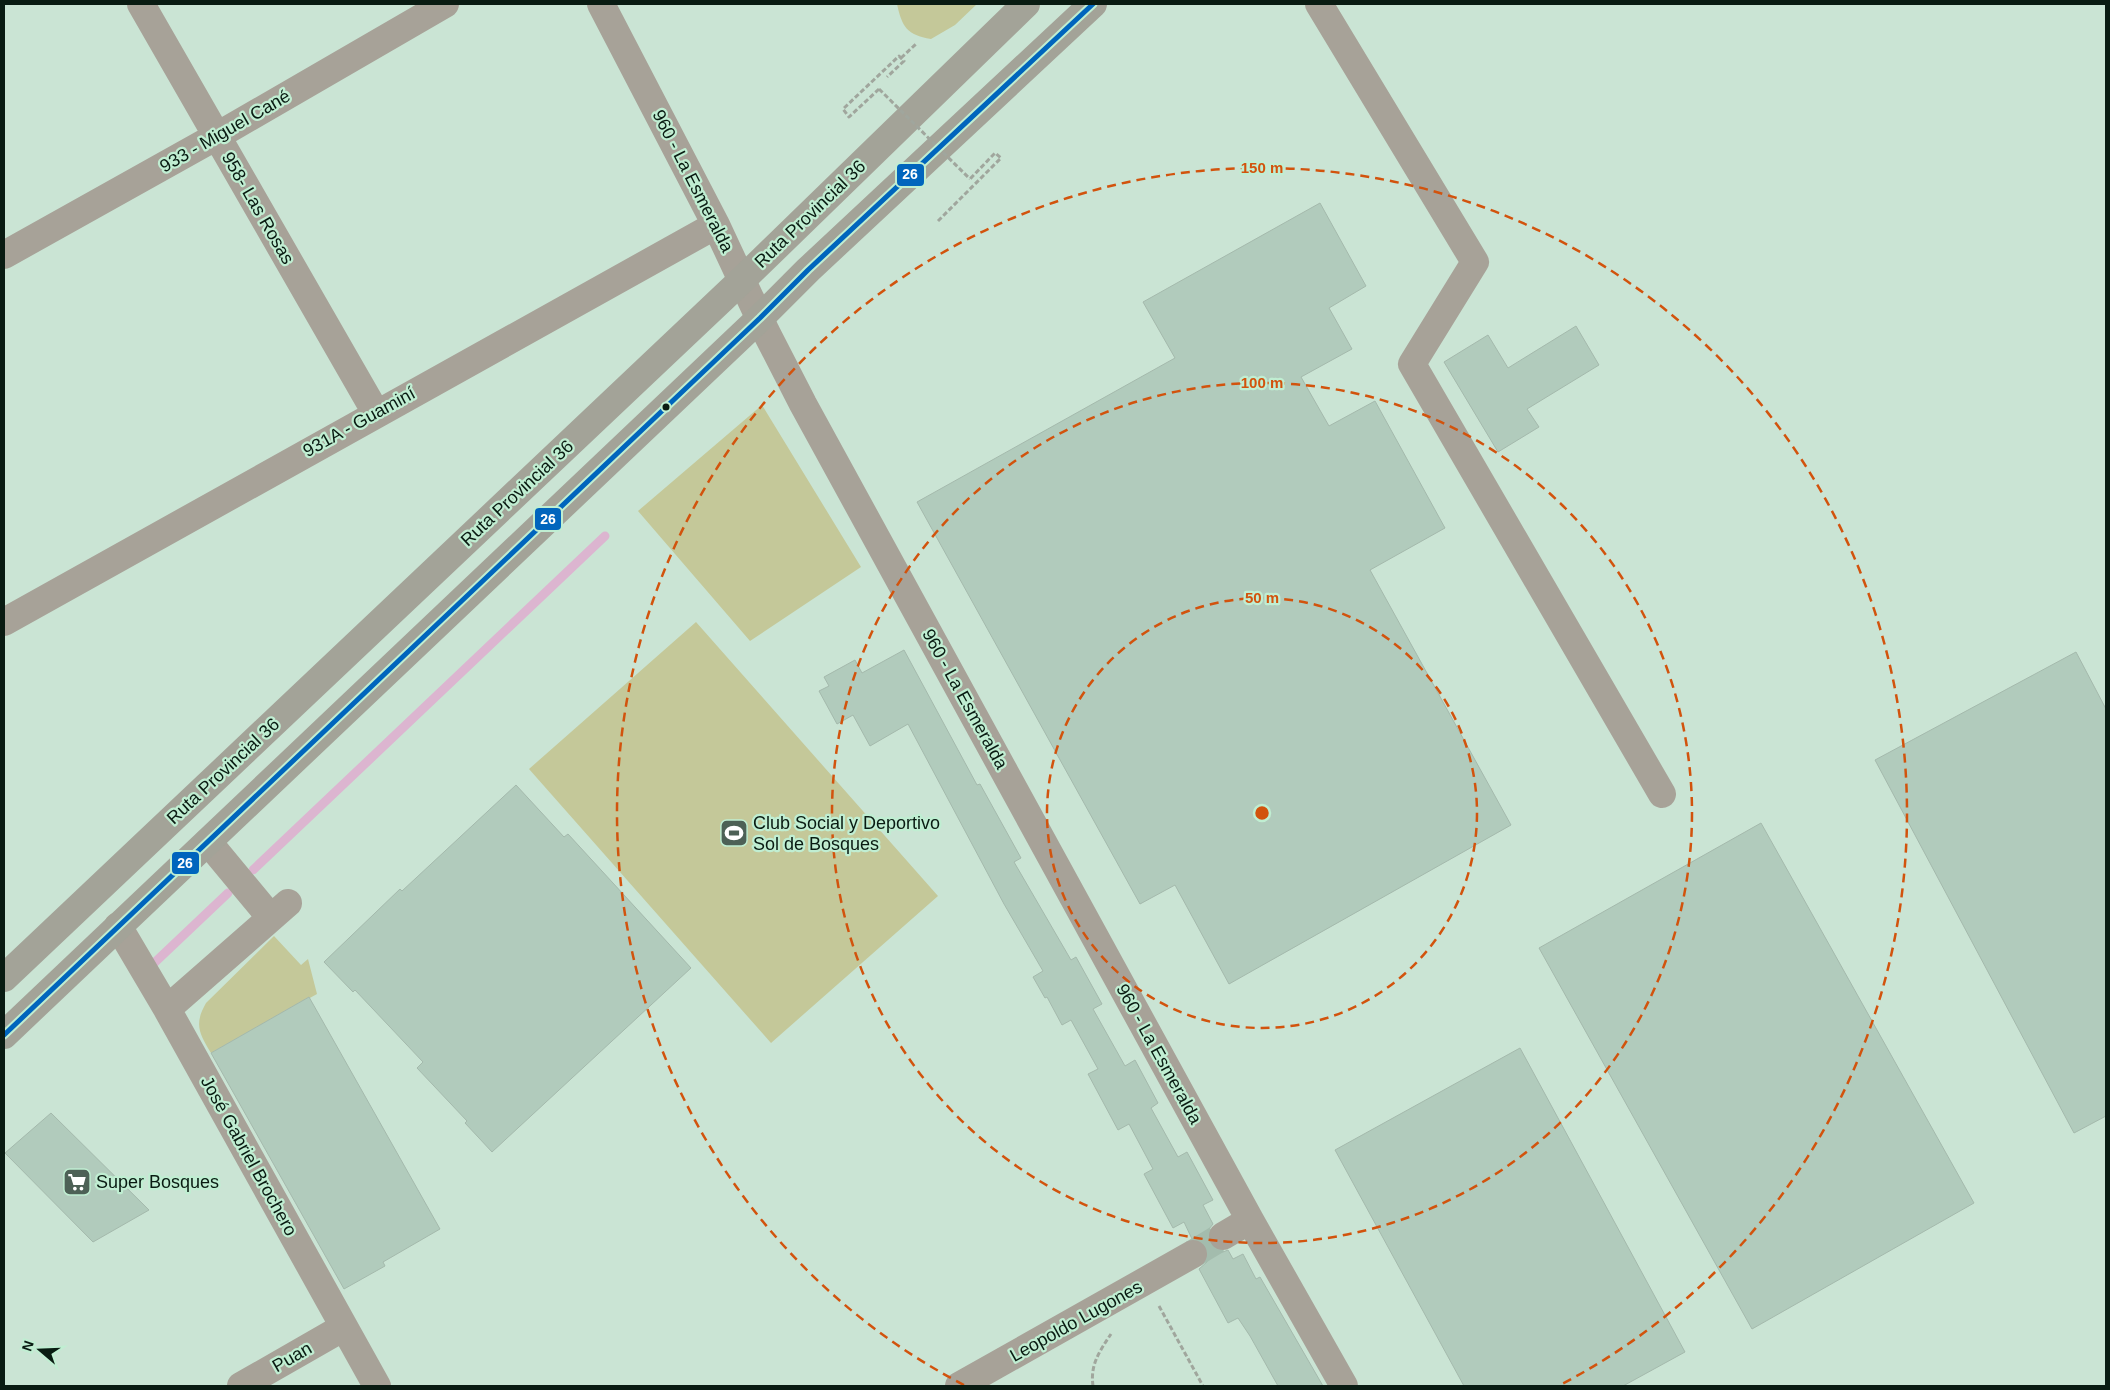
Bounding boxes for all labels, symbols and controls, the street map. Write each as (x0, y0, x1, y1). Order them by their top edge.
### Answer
street label: 933 - Miguel Cané (156, 86, 294, 176)
street label: 960 - La Esmeralda (648, 106, 738, 256)
street label: 958- Las Rosas (218, 148, 298, 268)
street label: Ruta Provincial 36 (751, 156, 869, 272)
text: 150 m (1241, 159, 1283, 176)
line badge: 26 (896, 163, 925, 187)
text: 26 (902, 166, 918, 182)
text: 100 m (1241, 374, 1283, 391)
street label: 931A - Guaminí (299, 383, 419, 461)
unlabelled marker (661, 402, 671, 412)
street label: Ruta Provincial 36 (457, 436, 577, 550)
line badge: 26 (534, 507, 562, 531)
text: 26 (540, 511, 556, 527)
text: 50 m (1245, 589, 1279, 606)
street label: 960 - La Esmeralda (918, 625, 1012, 773)
street label: Ruta Provincial 36 (163, 714, 283, 828)
centre of rings (1253, 804, 1271, 822)
place label: Club Social y Deportivo Sol de Bosques (753, 813, 940, 854)
sports icon: Club Social y Deportivo Sol de Bosques (719, 818, 749, 848)
line badge: 26 (171, 851, 200, 875)
text: 26 (177, 855, 193, 871)
street label: 960 - La Esmeralda (1112, 980, 1206, 1128)
street label: José Gabriel Brochero (197, 1073, 301, 1239)
supermarket icon: Super Bosques (62, 1167, 92, 1197)
place label: Super Bosques (96, 1172, 219, 1192)
street label: Leopoldo Lugones (1006, 1276, 1146, 1366)
north arrow (15, 1325, 65, 1375)
text: N (18, 1338, 37, 1353)
street label: Puan (269, 1338, 315, 1376)

